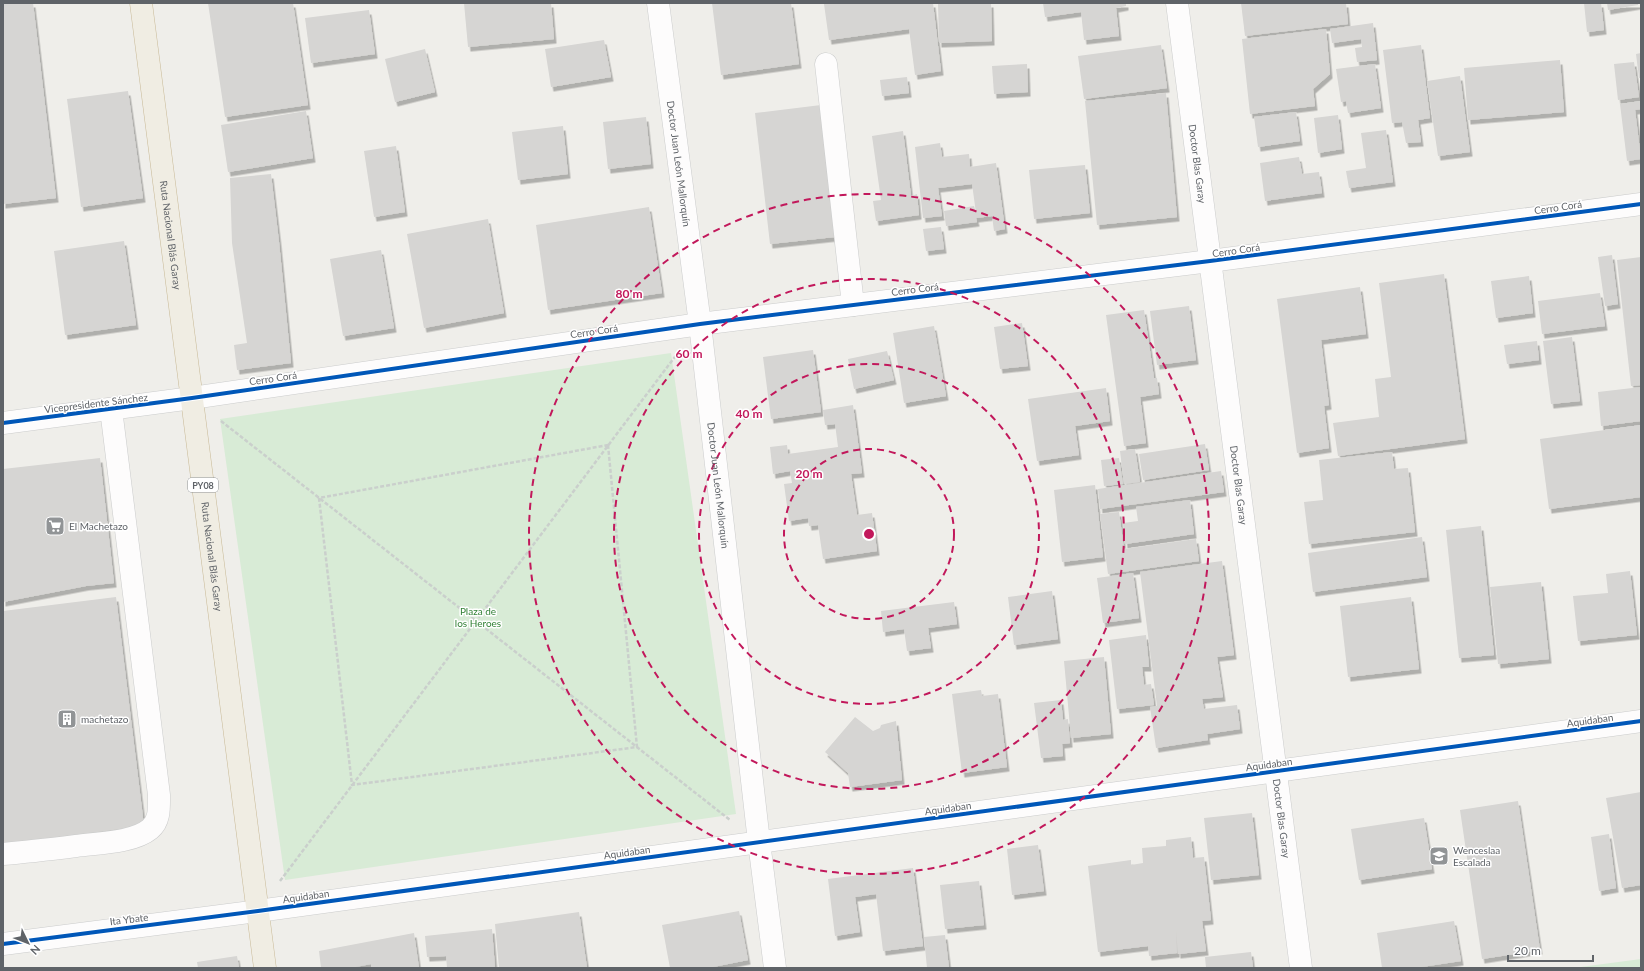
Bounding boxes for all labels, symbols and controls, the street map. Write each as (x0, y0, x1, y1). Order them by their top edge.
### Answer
street label: Doctor Juan León Mallorquín (665, 100, 693, 227)
street label: Doctor Blas Garay (1187, 123, 1209, 205)
street label: Ruta Nacional Blás Garay (158, 180, 184, 291)
street label: Cerro Corá (1533, 198, 1583, 216)
street label: Cerro Corá (1211, 241, 1261, 259)
street label: Cerro Corá (890, 280, 940, 298)
text: 80 m (616, 286, 642, 301)
street label: Cerro Corá (569, 322, 619, 340)
text: 60 m (676, 346, 702, 361)
street label: Cerro Corá (248, 369, 298, 387)
street label: Vicepresidente Sánchez (44, 391, 149, 415)
text: 40 m (736, 406, 762, 421)
street label: Doctor Juan León Mallorquín (705, 422, 732, 549)
street label: Doctor Blas Garay (1228, 445, 1250, 526)
text: 20 m (796, 466, 822, 481)
road number: PY08 (188, 478, 218, 492)
street label: Ruta Nacional Blás Garay (199, 501, 225, 613)
supermarket icon: El Machetazo (44, 515, 66, 537)
place label: El Machetazo (69, 520, 128, 532)
centre of rings (862, 527, 876, 541)
park label: Plaza de los Heroes (455, 605, 501, 629)
building icon: machetazo (56, 708, 78, 730)
street label: Aquidaban (1566, 711, 1614, 729)
place label: machetazo (81, 713, 129, 725)
street label: Aquidaban (1245, 755, 1293, 773)
street label: Doctor Blas Garay (1271, 778, 1293, 859)
street label: Aquidaban (924, 799, 972, 817)
street label: Aquidaban (603, 843, 651, 861)
place label: Wenceslaa Escalada (1453, 844, 1500, 868)
school or university icon: Wenceslaa Escalada (1428, 845, 1450, 867)
street label: Aquidaban (282, 887, 330, 905)
street label: Ita Ybate (109, 911, 149, 927)
north arrow (8, 923, 48, 963)
scale bar (1508, 937, 1593, 963)
text: N (28, 943, 43, 958)
text: 20 m (1514, 943, 1541, 958)

